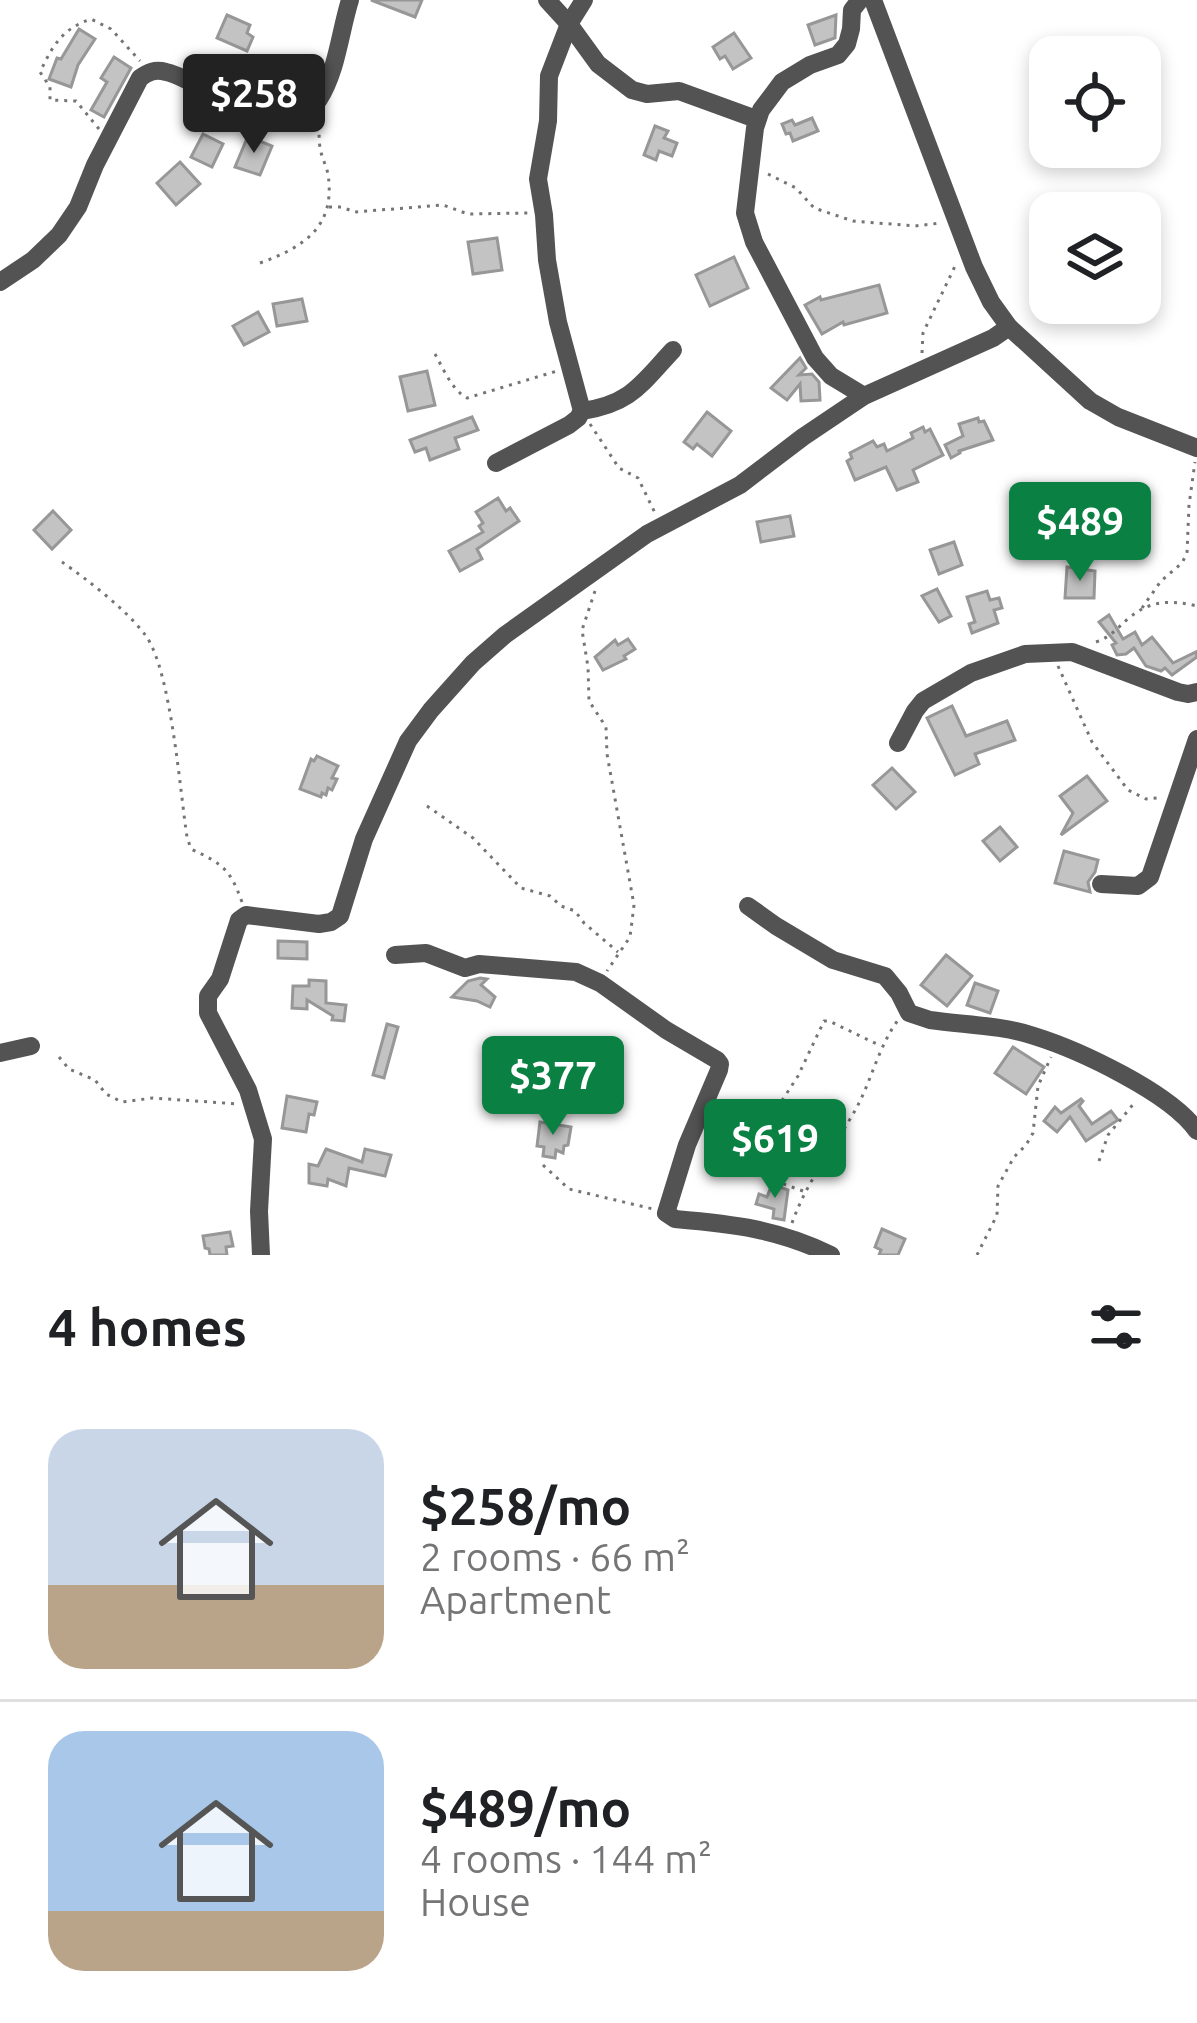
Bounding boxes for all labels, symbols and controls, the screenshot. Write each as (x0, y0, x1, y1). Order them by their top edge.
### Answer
map controls (1029, 36, 1161, 324)
button: locate (1029, 36, 1161, 168)
pin: $258 (183, 54, 325, 156)
text: $258 (210, 71, 298, 114)
button: layers (1029, 192, 1161, 324)
pin: $489 (1009, 482, 1151, 584)
text: $489 (1036, 499, 1124, 542)
pin: $377 (482, 1036, 624, 1138)
text: $377 (509, 1053, 597, 1096)
pin: $619 (704, 1099, 846, 1201)
text: $619 (731, 1116, 819, 1159)
icon: filters (1083, 1294, 1149, 1360)
text: 4 homes (48, 1298, 247, 1356)
icon: home (144, 1477, 288, 1621)
text: $258/mo (420, 1477, 631, 1535)
text: 2 rooms · 66 m² (420, 1535, 690, 1578)
text: Apartment (420, 1578, 611, 1621)
icon: home (144, 1779, 288, 1923)
text: $489/mo (420, 1779, 631, 1837)
text: 4 rooms · 144 m² (420, 1837, 712, 1880)
text: House (420, 1880, 531, 1923)

